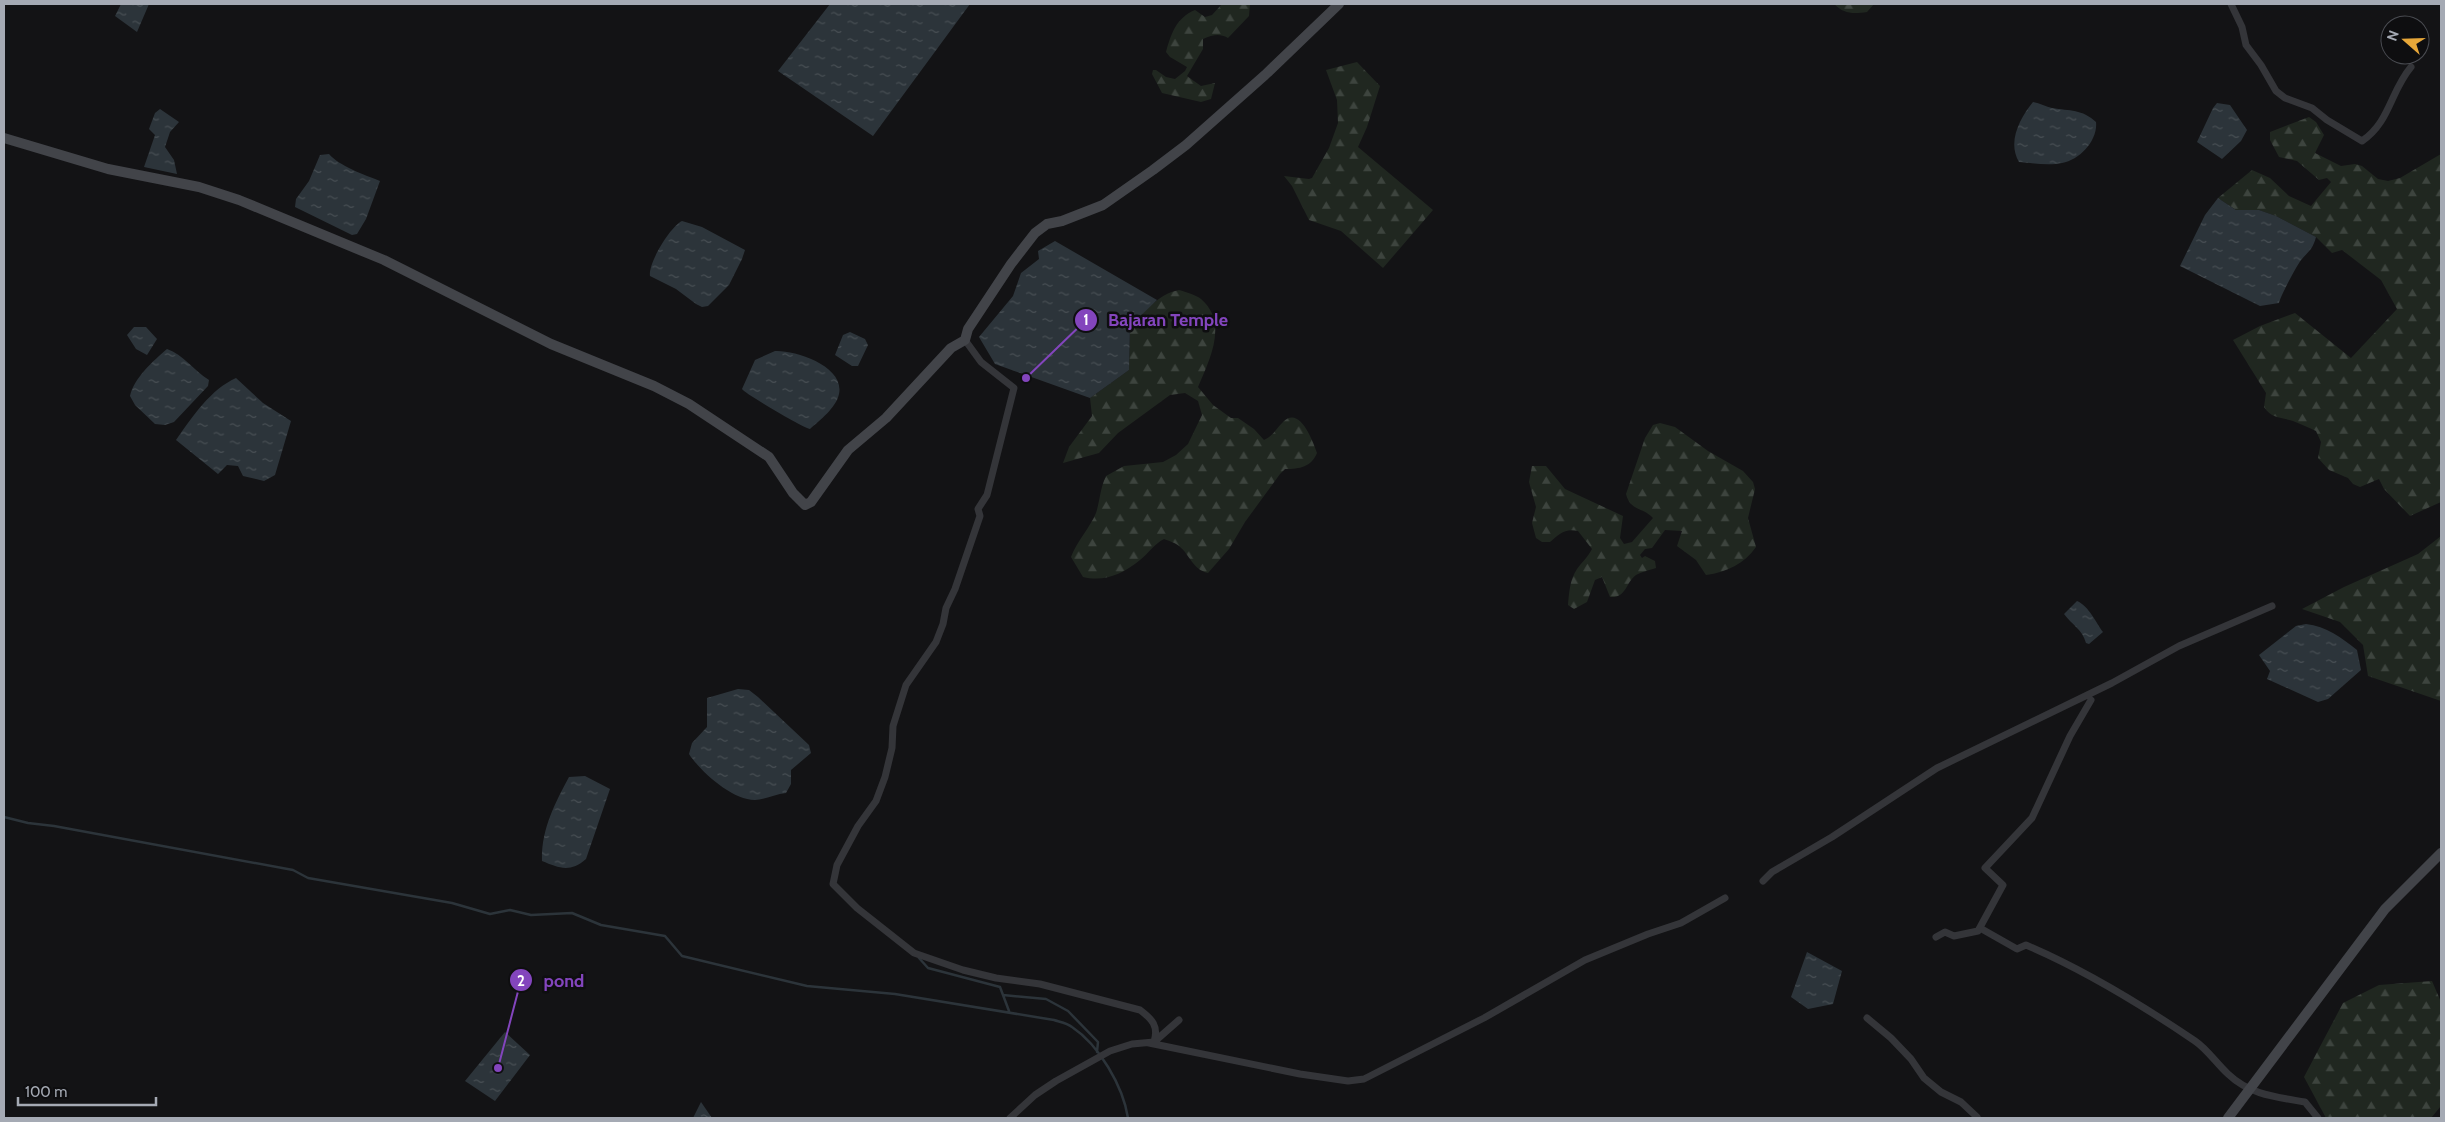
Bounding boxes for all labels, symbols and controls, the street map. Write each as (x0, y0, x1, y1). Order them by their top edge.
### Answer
north arrow (2380, 15, 2430, 65)
text: N (2383, 28, 2403, 43)
callout: Bajaran Temple (1073, 303, 1238, 336)
text: Bajaran Temple (1108, 309, 1228, 331)
text: 1 (1083, 311, 1089, 329)
callout: pond (508, 964, 594, 997)
text: pond (544, 970, 584, 992)
text: 2 (517, 972, 525, 990)
scale bar (18, 1074, 155, 1106)
text: 100 m (25, 1083, 67, 1101)

